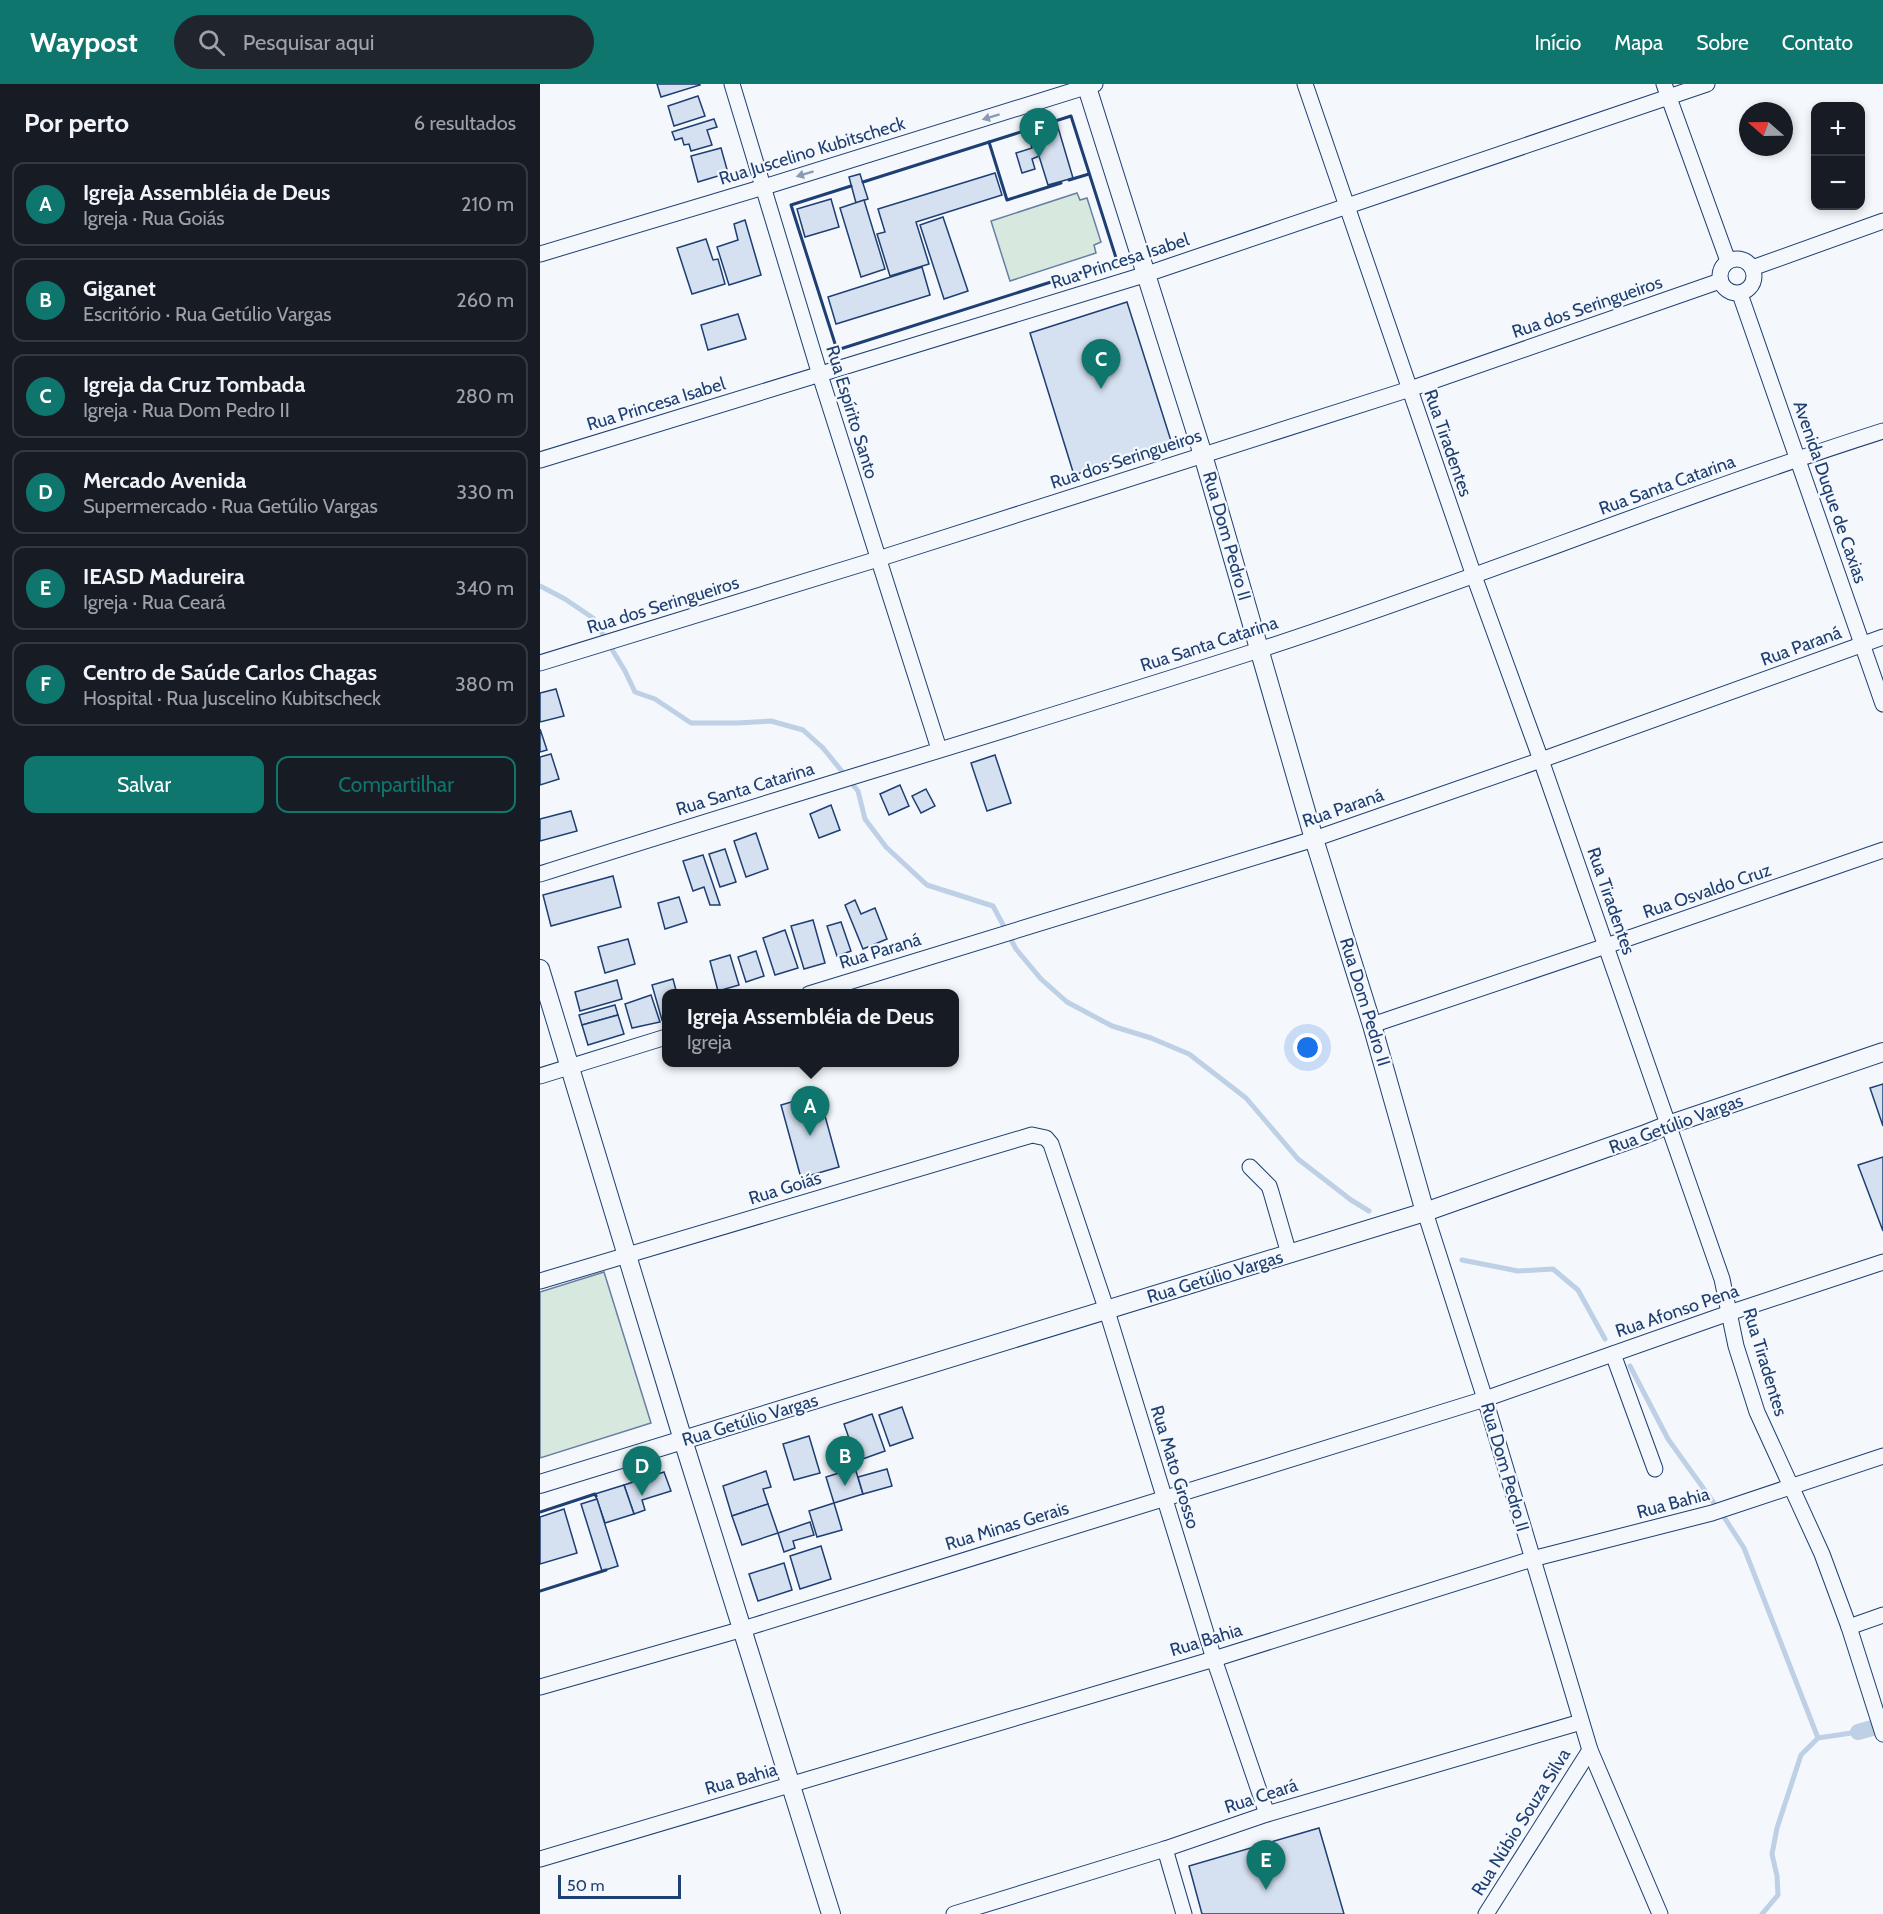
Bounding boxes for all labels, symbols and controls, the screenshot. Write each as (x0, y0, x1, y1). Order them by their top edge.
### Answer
search box (174, 15, 594, 69)
text: Waypost (30, 25, 138, 59)
icon: search (195, 26, 228, 59)
text: Pesquisar aqui (243, 29, 375, 56)
text: Início (1534, 30, 1581, 55)
text: Mapa (1614, 30, 1663, 55)
text: Sobre (1696, 30, 1749, 55)
text: Contato (1782, 30, 1853, 55)
north arrow (1739, 102, 1793, 156)
map controls (1811, 102, 1865, 210)
button: + (1811, 102, 1865, 156)
text: Por perto (24, 107, 129, 139)
pin: F (1020, 109, 1058, 158)
text: 6 resultados (414, 111, 516, 135)
street label: Rua Juscelino Kubitscheck (716, 112, 909, 190)
one-way arrow (982, 112, 1000, 122)
button: − (1811, 156, 1865, 210)
one-way arrow (796, 170, 814, 180)
text: Igreja Assembléia de Deus (83, 179, 330, 206)
text: A (39, 192, 52, 216)
text: 210 m (461, 192, 514, 216)
text: Igreja · Rua Goiás (83, 206, 225, 230)
street label: Rua Princesa Isabel (1048, 228, 1193, 294)
street label: Rua dos Seringueiros (1509, 271, 1665, 343)
text: Giganet (83, 275, 156, 302)
text: B (39, 288, 52, 312)
text: 260 m (456, 288, 514, 312)
text: Escritório · Rua Getúlio Vargas (83, 302, 332, 326)
pin: C (1082, 340, 1120, 389)
street label: Rua Espírito Santo (821, 343, 883, 481)
text: Igreja da Cruz Tombada (83, 371, 305, 398)
street label: Rua Princesa Isabel (584, 372, 729, 436)
text: C (39, 384, 52, 408)
text: 280 m (455, 384, 514, 408)
street label: Rua Tiradentes (1419, 386, 1477, 500)
text: Igreja · Rua Dom Pedro II (83, 398, 290, 422)
street label: Avenida Duque de Caxias (1788, 398, 1872, 586)
street label: Rua dos Seringueiros (1048, 424, 1204, 494)
street label: Rua Santa Catarina (1596, 450, 1738, 520)
text: Mercado Avenida (83, 467, 246, 494)
street label: Rua Dom Pedro II (1198, 469, 1256, 603)
text: D (38, 480, 53, 504)
text: 330 m (456, 480, 514, 504)
text: Supermercado · Rua Getúlio Vargas (83, 494, 378, 518)
text: IEASD Madureira (83, 563, 245, 590)
street label: Rua dos Seringueiros (584, 571, 742, 639)
text: E (40, 576, 51, 600)
text: 340 m (456, 576, 514, 600)
text: Igreja · Rua Ceará (83, 590, 226, 614)
street label: Rua Santa Catarina (1138, 611, 1281, 677)
street label: Rua Paraná (1758, 621, 1845, 671)
text: Centro de Saúde Carlos Chagas (83, 659, 377, 686)
text: F (40, 672, 51, 696)
text: 380 m (455, 672, 514, 696)
text: Hospital · Rua Juscelino Kubitscheck (83, 686, 381, 710)
button: Salvar (24, 756, 264, 813)
button: Compartilhar (276, 756, 516, 813)
street label: Rua Santa Catarina (673, 757, 817, 820)
street label: Rua Paraná (1300, 784, 1387, 832)
street label: Rua Tiradentes (1582, 844, 1640, 958)
street label: Rua Osvaldo Cruz (1640, 859, 1774, 923)
street label: Rua Paraná (836, 928, 924, 974)
street label: Rua Dom Pedro II (1335, 935, 1395, 1069)
popup (662, 989, 959, 1067)
text: Igreja Assembléia de Deus (687, 1003, 934, 1030)
text: Igreja (687, 1030, 732, 1054)
your location (1293, 1033, 1322, 1062)
pin: A (790, 1086, 830, 1136)
street label: Rua Getúlio Vargas (1606, 1090, 1746, 1158)
street label: Rua Goiás (746, 1167, 824, 1209)
street label: Rua Getúlio Vargas (1144, 1246, 1286, 1308)
street label: Rua Afonso Pena (1613, 1280, 1742, 1342)
street label: Rua Tiradentes (1738, 1305, 1792, 1419)
street label: Rua Getúlio Vargas (679, 1389, 821, 1451)
street label: Rua Dom Pedro II (1476, 1400, 1534, 1534)
street label: Rua Mato Grosso (1146, 1403, 1204, 1531)
pin: B (826, 1436, 864, 1486)
pin: D (622, 1446, 662, 1496)
street label: Rua Bahia (1634, 1483, 1712, 1523)
street label: Rua Minas Gerais (943, 1497, 1071, 1555)
street label: Rua Bahia (1167, 1619, 1245, 1661)
street label: Rua Núbio Souza Silva (1467, 1744, 1575, 1900)
street label: Rua Bahia (702, 1758, 780, 1800)
street label: Rua Ceará (1222, 1774, 1301, 1818)
pin: E (1246, 1840, 1286, 1890)
scale bar (558, 1872, 681, 1900)
text: 50 m (567, 1876, 604, 1895)

